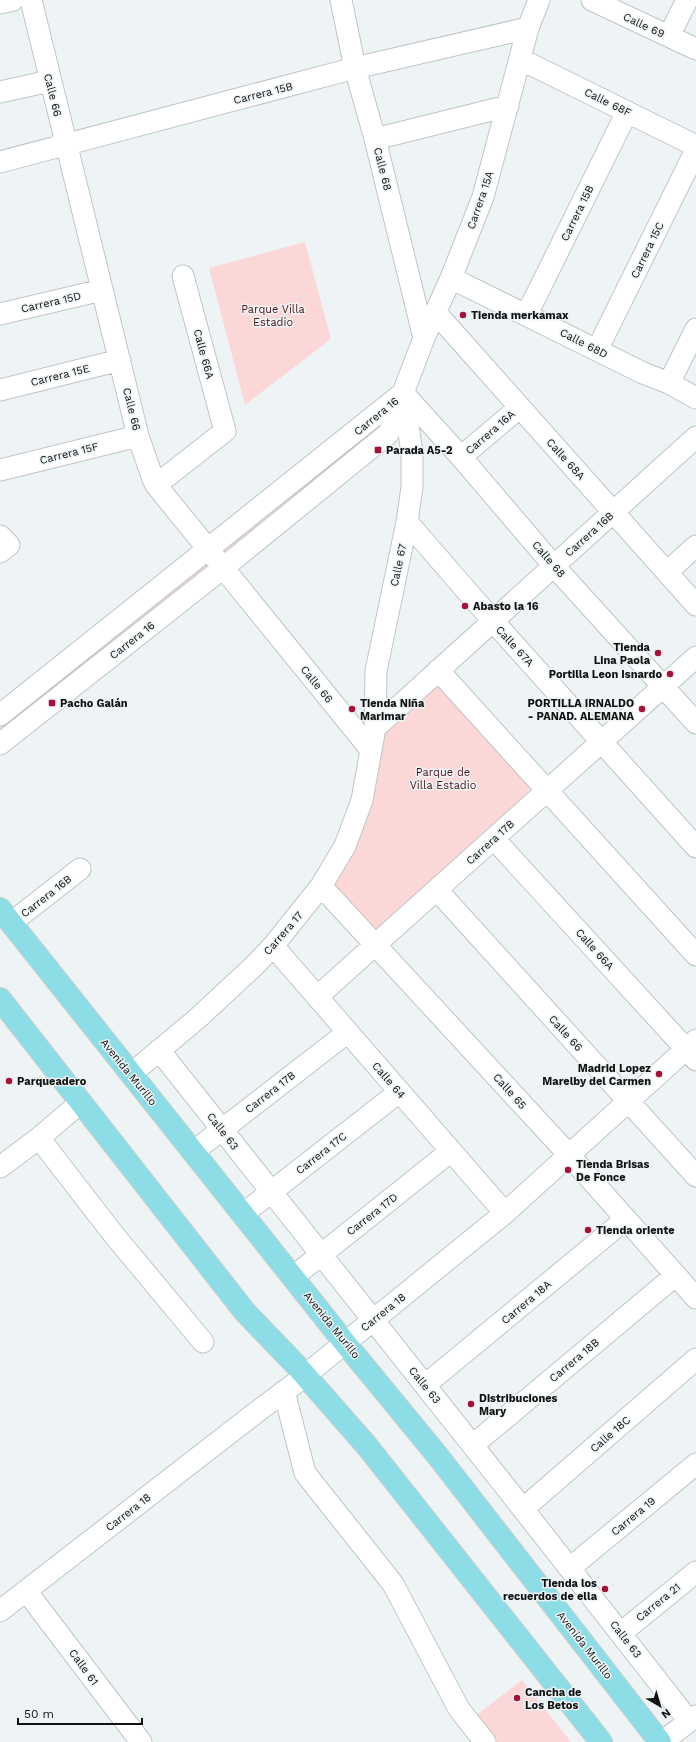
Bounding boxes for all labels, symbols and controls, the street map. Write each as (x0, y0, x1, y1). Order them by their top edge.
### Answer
street label: Calle 69 (621, 10, 667, 41)
street label: Calle 66 (41, 72, 64, 118)
street label: Carrera 15B (232, 80, 294, 107)
street label: Calle 68F (582, 85, 634, 120)
street label: Calle 68 (371, 146, 394, 192)
street label: Carrera 15A (464, 169, 497, 231)
street label: Carrera 15B (558, 183, 597, 243)
street label: Carrera 15C (628, 220, 667, 280)
street label: Carrera 15D (20, 289, 83, 316)
park label: Parque Villa Estadio (241, 303, 305, 329)
place label: Tienda merkamax (471, 309, 569, 322)
marker: Tienda merkamax (458, 310, 468, 320)
street label: Calle 68D (558, 326, 610, 361)
street label: Calle 66A (191, 328, 216, 381)
street label: Carrera 15E (29, 362, 91, 389)
street label: Calle 66 (120, 386, 143, 432)
street label: Carrera 16 (351, 394, 402, 438)
street label: Carrera 16A (463, 407, 518, 457)
street label: Calle 68A (544, 436, 588, 483)
street label: Carrera 15F (38, 440, 100, 467)
place label: Parada A5-2 (386, 444, 453, 457)
marker: Parada A5-2 (373, 445, 383, 455)
street label: Carrera 16B (562, 509, 616, 560)
street label: Calle 68 (529, 538, 568, 580)
street label: Calle 67 (388, 543, 409, 588)
place label: Abasto la 16 (473, 600, 539, 613)
marker: Abasto la 16 (460, 601, 470, 611)
street label: Carrera 16 (107, 619, 158, 662)
street label: Calle 67A (493, 623, 536, 669)
place label: Tienda Lina Paola (594, 641, 651, 667)
marker: Tienda Lina Paola (653, 648, 663, 658)
street label: Calle 66 (298, 663, 336, 706)
place label: Portilla Leon Isnardo (549, 668, 662, 681)
marker: Portilla Leon Isnardo (665, 669, 675, 679)
place label: Pacho Galán (60, 697, 128, 710)
place label: Tienda Niña Marimar (360, 697, 425, 723)
place label: PORTILLA IRNALDO - PANAD. ALEMANA (527, 697, 635, 723)
marker: Pacho Galán (47, 698, 57, 708)
marker: Tienda Niña Marimar (347, 704, 357, 714)
marker: PORTILLA IRNALDO - PANAD. ALEMANA (637, 704, 647, 714)
park label: Parque de Villa Estadio (410, 766, 476, 792)
street label: Carrera 17B (464, 817, 517, 867)
street label: Carrera 16B (18, 873, 74, 920)
street label: Carrera 17 (261, 909, 306, 958)
street label: Calle 66A (573, 926, 617, 973)
street label: Calle 66 (546, 1013, 585, 1054)
street label: Avenida Murillo (98, 1036, 160, 1108)
street label: Calle 64 (369, 1059, 408, 1101)
place label: Madrid Lopez Marelby del Carmen (542, 1062, 651, 1088)
street label: Carrera 17B (243, 1069, 298, 1116)
marker: Madrid Lopez Marelby del Carmen (654, 1069, 664, 1079)
street label: Calle 65 (490, 1071, 529, 1112)
place label: Parqueadero (17, 1075, 87, 1088)
marker: Parqueadero (4, 1076, 14, 1086)
street label: Calle 63 (204, 1110, 241, 1153)
street label: Carrera 17C (293, 1129, 350, 1177)
place label: Tienda Brisas De Fonce (576, 1158, 649, 1184)
marker: Tienda Brisas De Fonce (563, 1165, 573, 1175)
street label: Carrera 17D (344, 1190, 400, 1238)
place label: Tienda oriente (596, 1224, 675, 1237)
marker: Tienda oriente (583, 1225, 593, 1235)
street label: Carrera 18A (499, 1278, 554, 1327)
street label: Avenida Murillo (301, 1289, 363, 1361)
street label: Carrera 18 (358, 1290, 408, 1334)
street label: Carrera 18B (547, 1336, 602, 1385)
street label: Calle 63 (406, 1364, 443, 1406)
place label: Distribuciones Mary (479, 1392, 558, 1418)
marker: Distribuciones Mary (466, 1399, 476, 1409)
street label: Calle 18C (588, 1413, 633, 1455)
street label: Carrera 18 (103, 1491, 154, 1534)
street label: Carrera 19 (609, 1494, 658, 1539)
place label: Tienda los recuerdos de ella (503, 1577, 598, 1603)
street label: Carrera 21 (633, 1580, 683, 1624)
marker: Tienda los recuerdos de ella (600, 1584, 610, 1594)
street label: Avenida Murillo (554, 1609, 615, 1682)
street label: Calle 63 (607, 1618, 644, 1661)
street label: Calle 61 (66, 1647, 101, 1688)
place label: Cancha de Los Betos (525, 1686, 581, 1712)
north arrow (640, 1686, 680, 1726)
marker: Cancha de Los Betos (512, 1693, 522, 1703)
scale bar (18, 1700, 142, 1726)
text: N (659, 1706, 673, 1721)
text: 50 m (24, 1707, 54, 1721)

